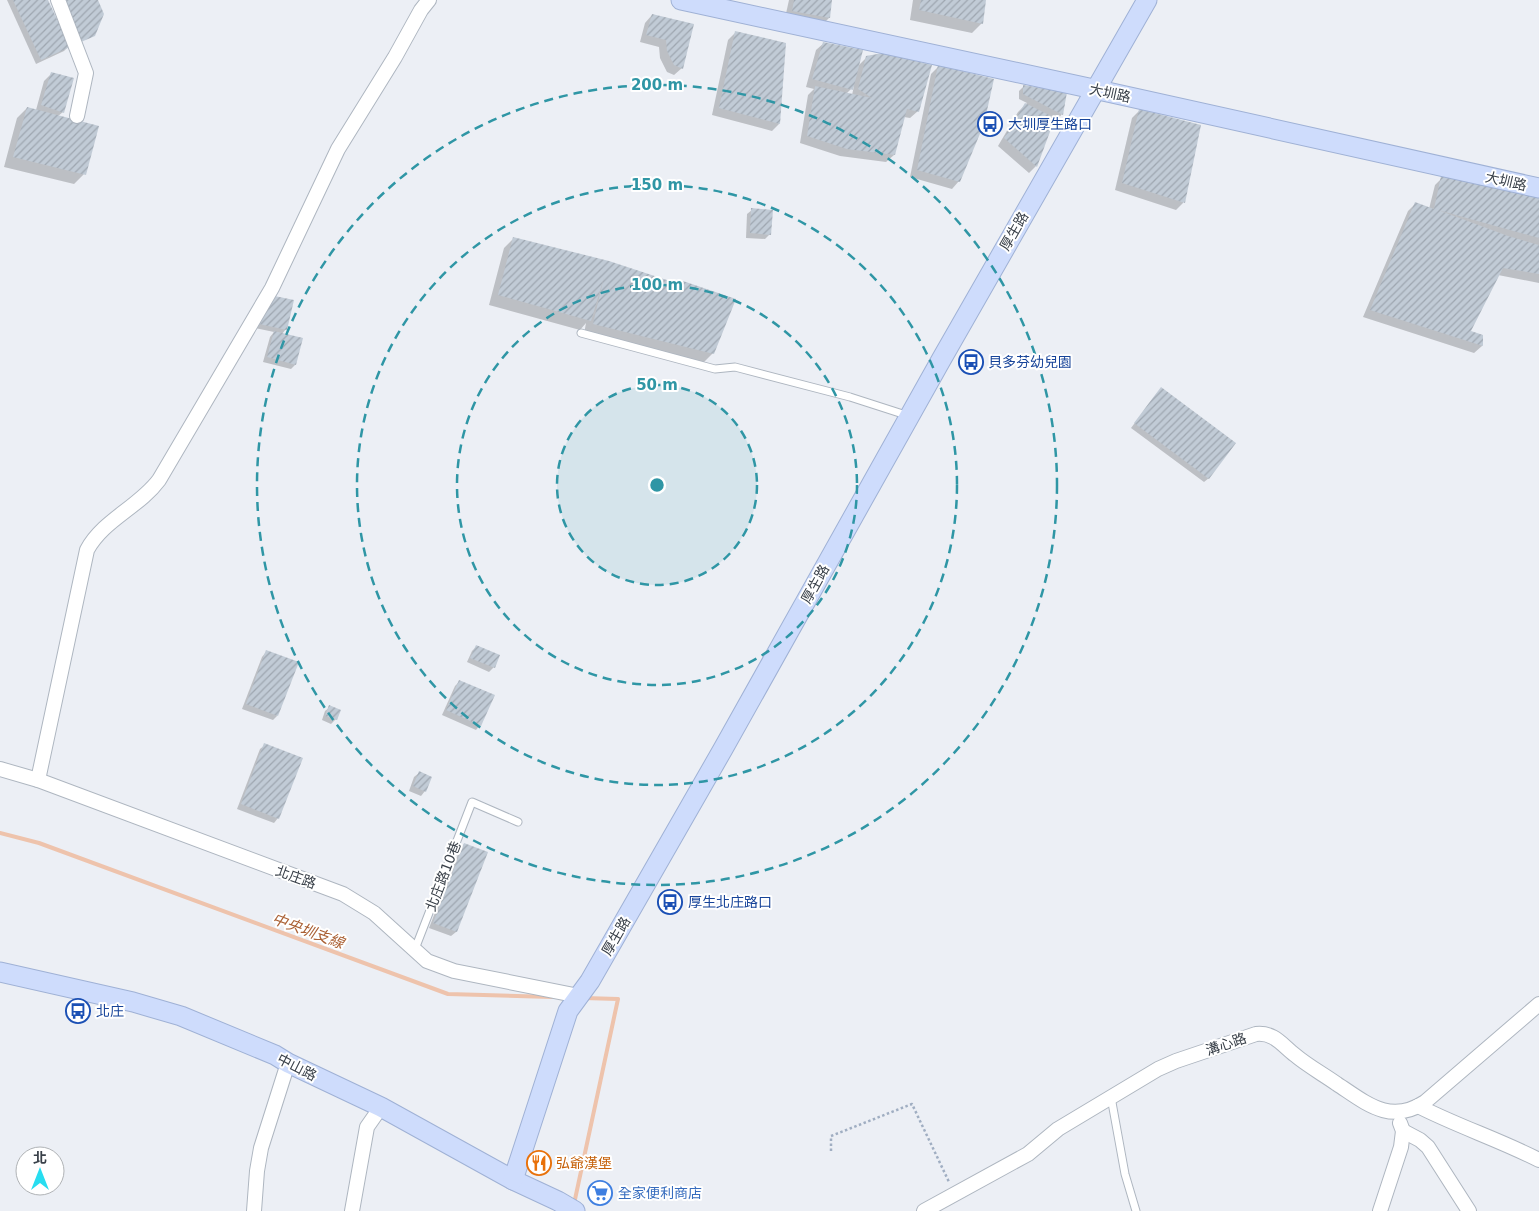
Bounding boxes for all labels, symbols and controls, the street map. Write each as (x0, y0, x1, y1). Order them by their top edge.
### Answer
text: 200 m (631, 76, 683, 94)
street label: 大圳路 (1088, 81, 1132, 105)
bus stop icon: 大圳厚生路口 (977, 111, 1003, 137)
place label: 大圳厚生路口 (1008, 116, 1092, 132)
street label: 大圳路 (1484, 168, 1528, 194)
text: 150 m (631, 176, 683, 194)
street label: 厚生路 (997, 209, 1031, 253)
text: 100 m (631, 276, 683, 294)
bus stop icon: 貝多芬幼兒園 (958, 349, 984, 375)
place label: 貝多芬幼兒園 (988, 354, 1072, 370)
text: 50 m (636, 376, 678, 394)
centre of rings (648, 476, 666, 494)
street label: 厚生路 (798, 562, 832, 606)
street label: 北庄路10巷 (422, 839, 464, 913)
street label: 北庄路 (274, 862, 318, 892)
bus stop icon: 厚生北庄路口 (657, 889, 683, 915)
place label: 厚生北庄路口 (688, 894, 772, 910)
water label: 中央圳支線 (270, 910, 348, 953)
street label: 厚生路 (599, 914, 633, 958)
bus stop icon: 北庄 (65, 998, 91, 1024)
place label: 北庄 (96, 1003, 124, 1019)
street label: 溝心路 (1204, 1030, 1248, 1058)
street label: 中山路 (275, 1050, 319, 1084)
north arrow (15, 1146, 65, 1196)
text: 北 (33, 1150, 47, 1166)
restaurant icon: 弘爺漢堡 (526, 1150, 552, 1176)
place label: 弘爺漢堡 (556, 1155, 612, 1171)
supermarket icon: 全家便利商店 (587, 1180, 613, 1206)
place label: 全家便利商店 (618, 1185, 702, 1201)

